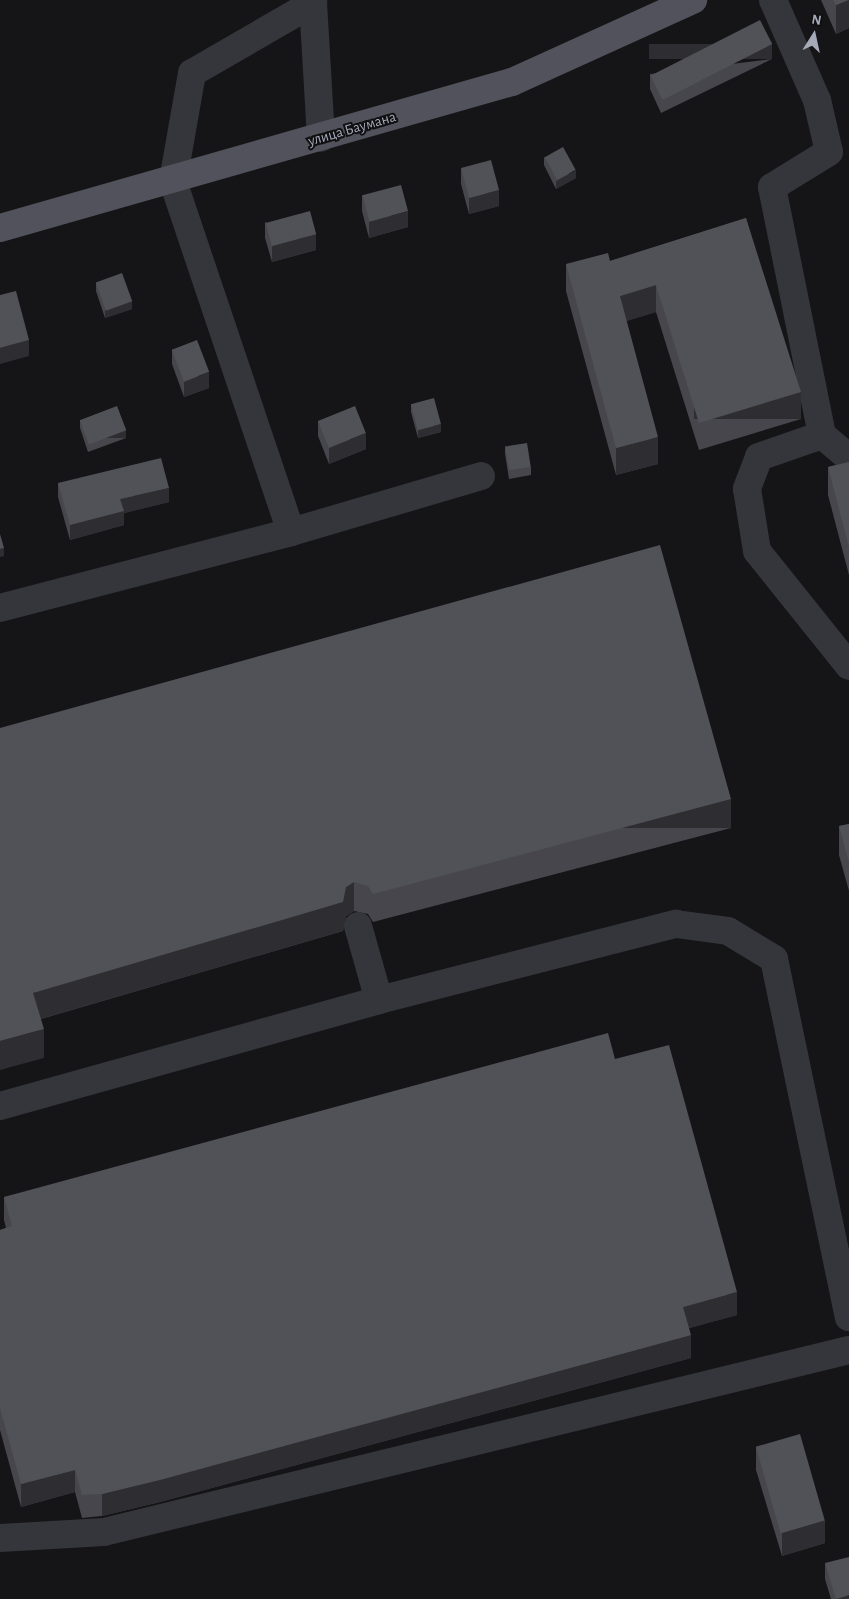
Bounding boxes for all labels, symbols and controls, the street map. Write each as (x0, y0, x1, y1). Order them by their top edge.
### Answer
north arrow (789, 10, 839, 60)
text: N (811, 12, 823, 28)
street label: улица Баумана (306, 108, 398, 150)

